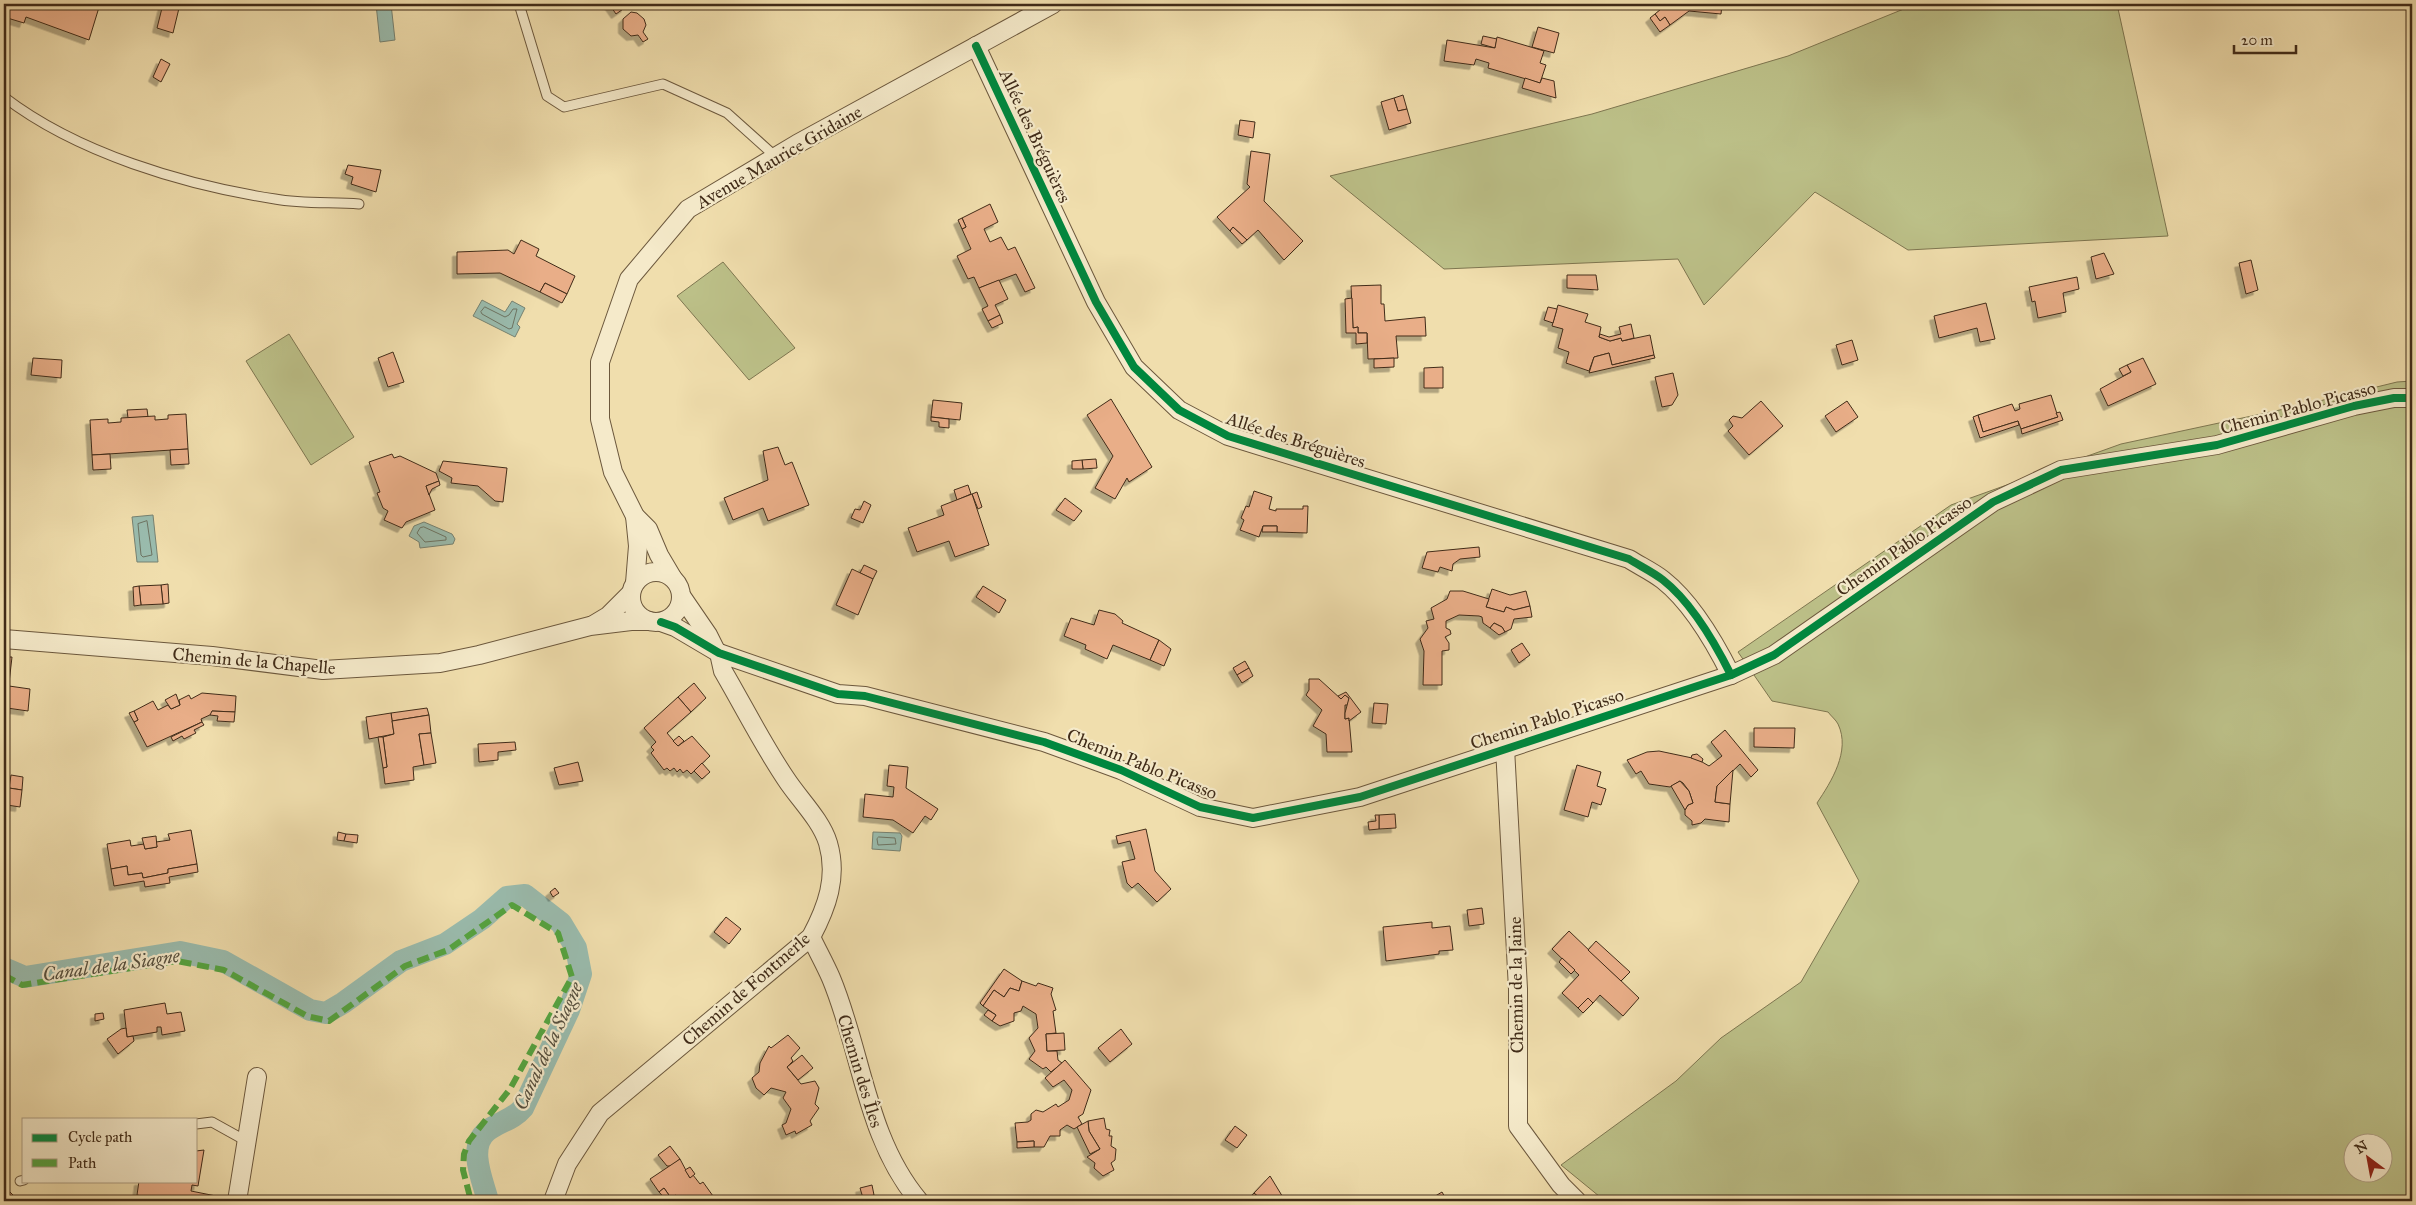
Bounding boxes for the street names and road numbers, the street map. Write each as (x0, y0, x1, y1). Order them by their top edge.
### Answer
street label: Allée des Bréguières (993, 65, 1076, 207)
street label: Avenue Maurice Gridaine (691, 101, 866, 214)
street label: Chemin Pablo Picasso (2218, 377, 2378, 439)
street label: Allée des Bréguières (1222, 407, 1368, 474)
street label: Chemin Pablo Picasso (1832, 491, 1976, 601)
street label: Chemin de la Chapelle (171, 643, 337, 679)
street label: Chemin Pablo Picasso (1467, 684, 1627, 754)
street label: Chemin Pablo Picasso (1064, 724, 1220, 804)
street label: Chemin de la Jaine (1504, 916, 1529, 1054)
street label: Chemin de Fontmerle (678, 928, 814, 1050)
street label: Chemin des Îles (832, 1012, 889, 1130)

